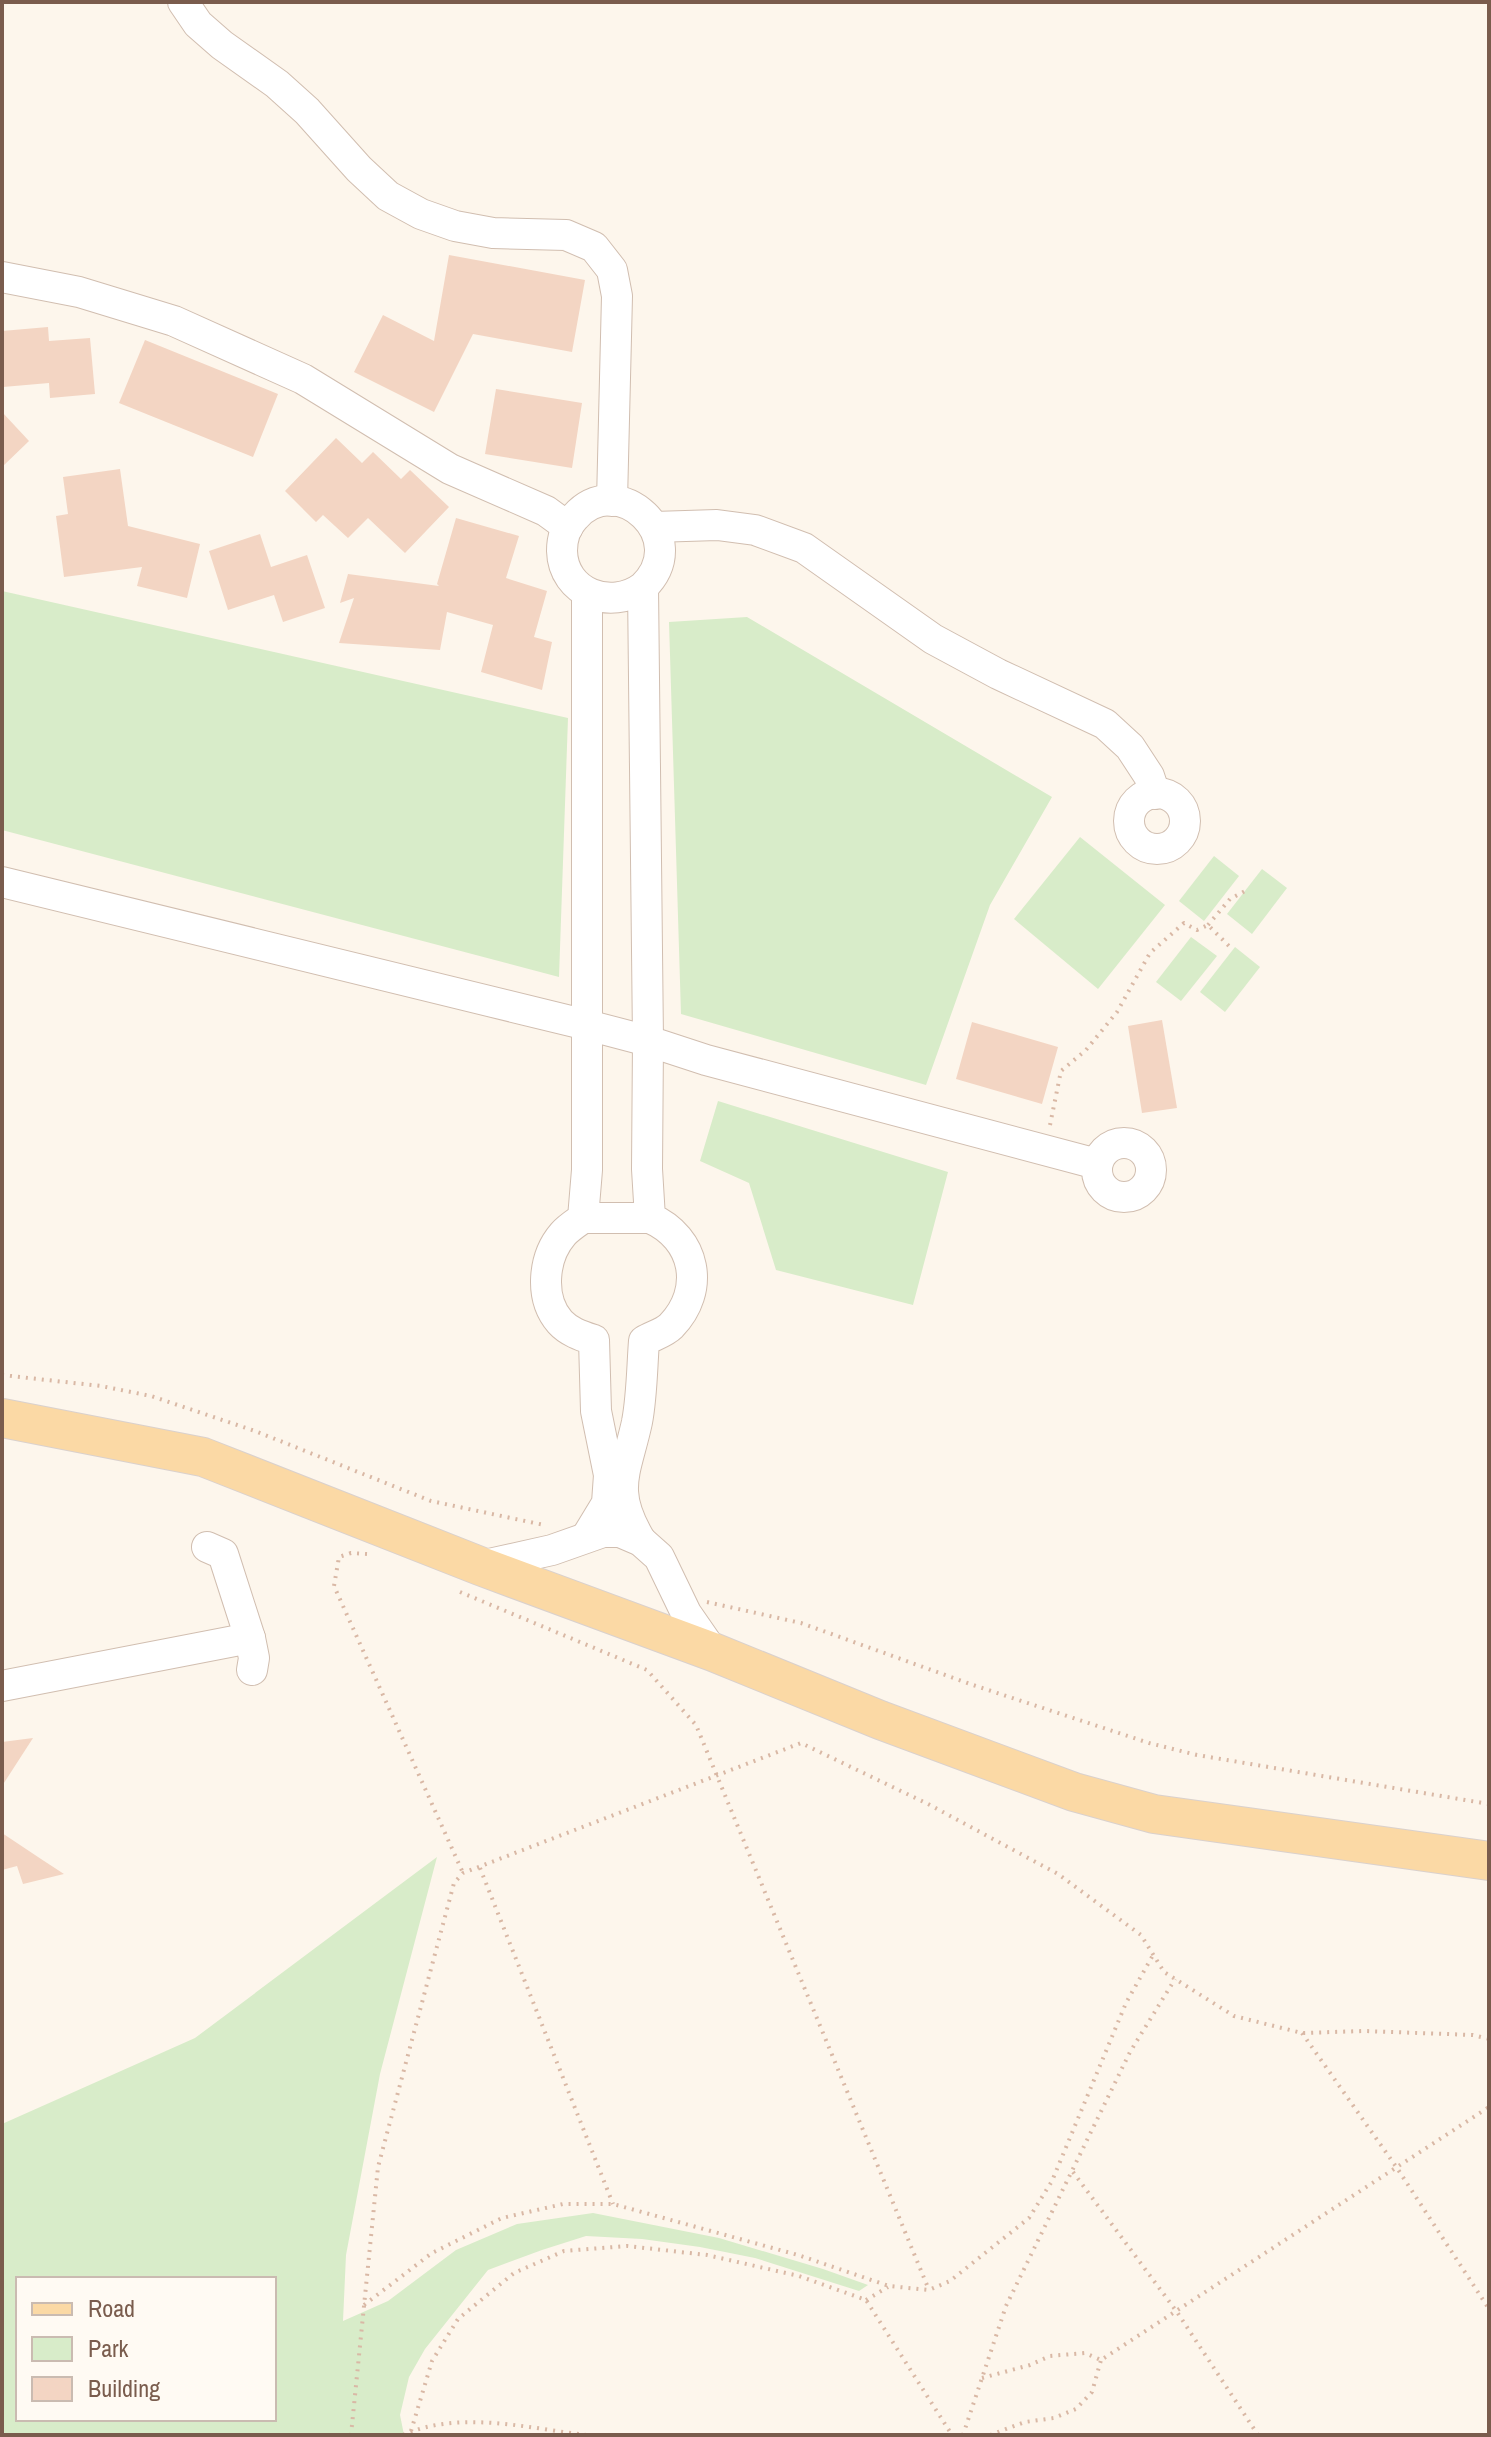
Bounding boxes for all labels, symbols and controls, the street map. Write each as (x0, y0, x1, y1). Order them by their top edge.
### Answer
legend (16, 2277, 276, 2421)
text: Road (88, 2292, 135, 2324)
text: Park (88, 2332, 129, 2364)
text: Building (88, 2372, 160, 2404)

